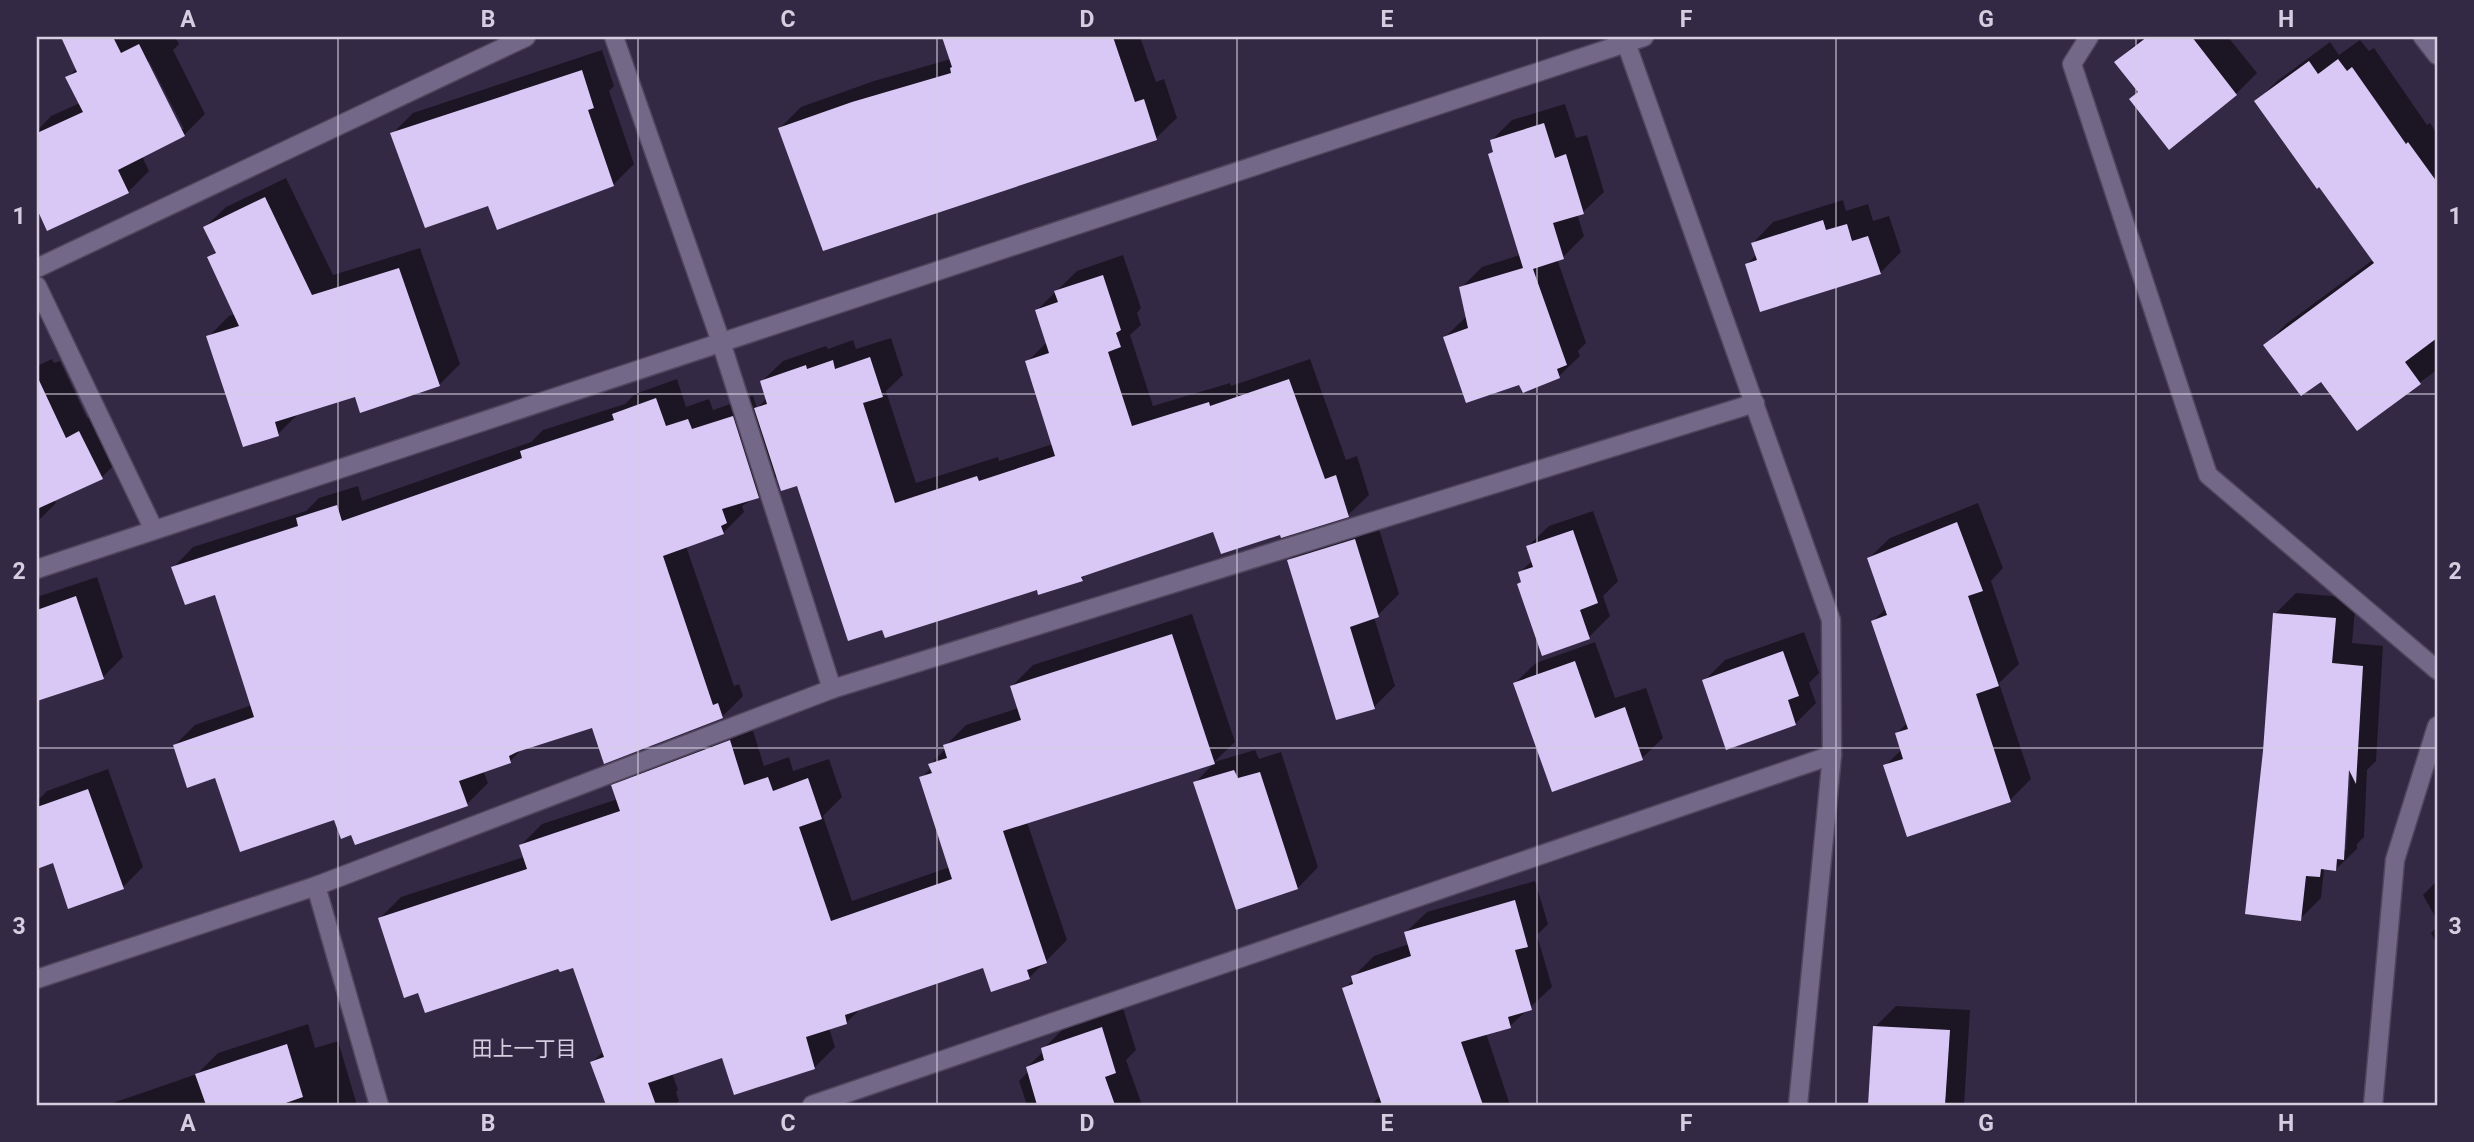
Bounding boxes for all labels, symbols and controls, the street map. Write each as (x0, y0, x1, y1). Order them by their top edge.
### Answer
text: A (180, 6, 196, 33)
text: B (481, 6, 495, 33)
text: C (780, 6, 796, 33)
text: D (1080, 6, 1094, 33)
text: E (1381, 6, 1394, 33)
text: F (1680, 6, 1693, 33)
text: G (1978, 6, 1994, 33)
text: H (2278, 6, 2294, 33)
text: 1 (12, 203, 26, 230)
text: 1 (2448, 203, 2462, 230)
text: 2 (12, 558, 26, 585)
text: 2 (2448, 558, 2462, 585)
text: 3 (12, 913, 26, 940)
text: 3 (2448, 913, 2462, 940)
district label: 田上一丁目 (472, 1037, 577, 1061)
text: A (180, 1110, 196, 1137)
text: B (481, 1110, 495, 1137)
text: C (780, 1110, 796, 1137)
text: D (1080, 1110, 1094, 1137)
text: E (1381, 1110, 1394, 1137)
text: F (1680, 1110, 1693, 1137)
text: G (1978, 1110, 1994, 1137)
text: H (2278, 1110, 2294, 1137)

